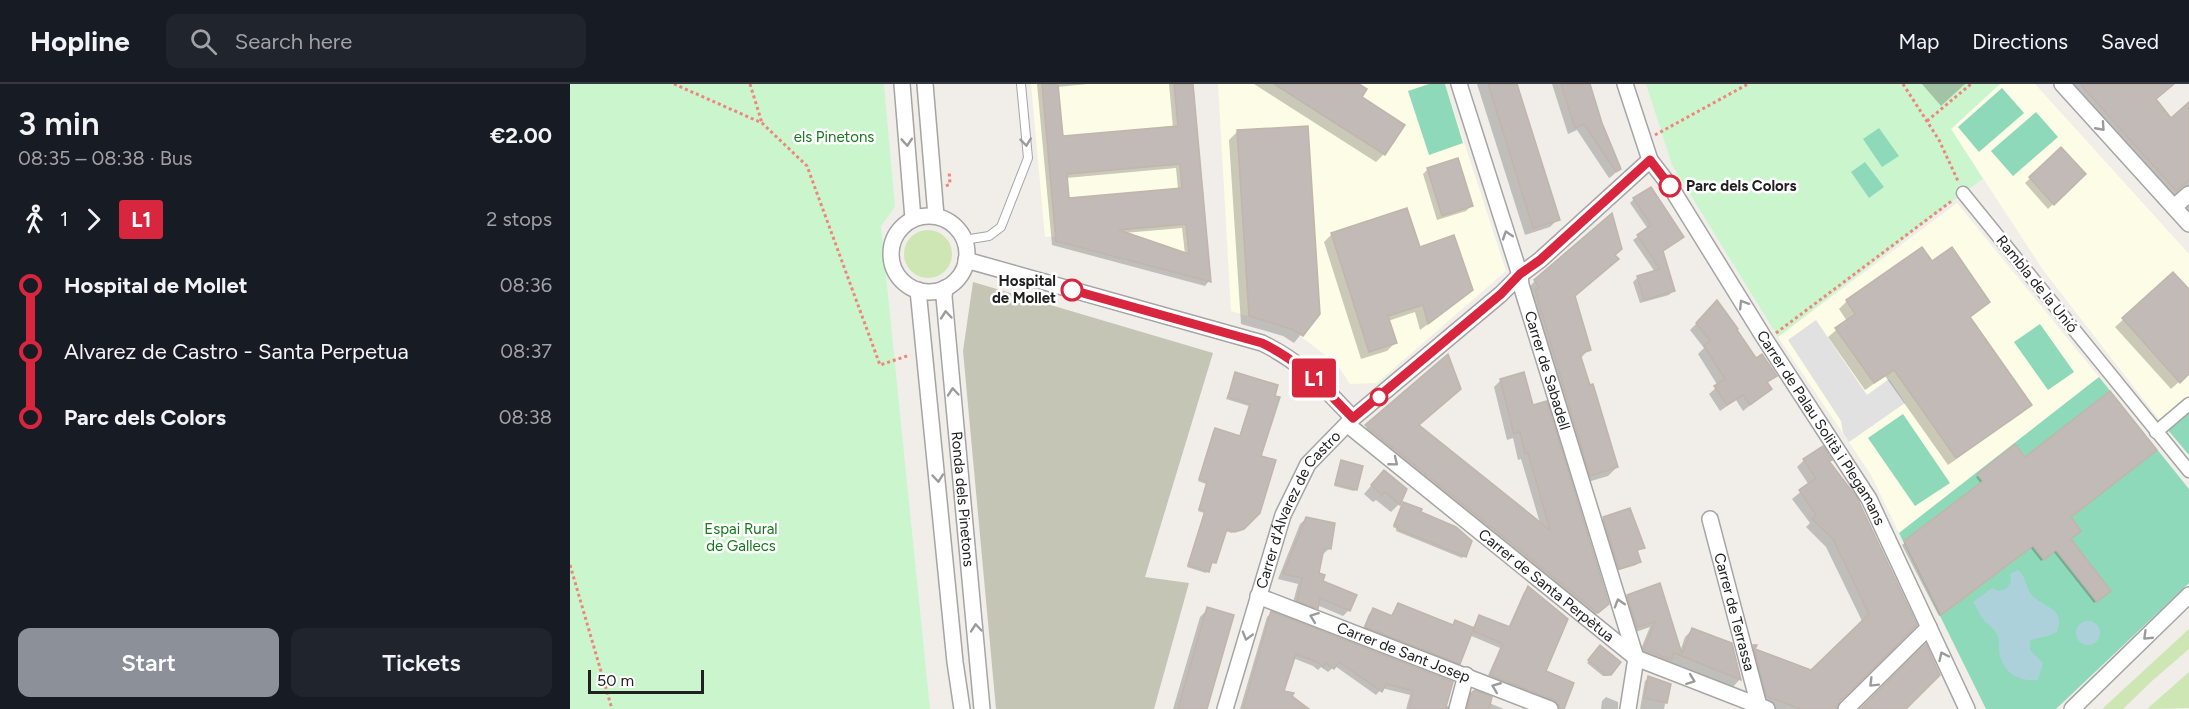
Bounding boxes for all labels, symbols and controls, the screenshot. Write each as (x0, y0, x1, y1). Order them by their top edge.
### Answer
search box (166, 14, 586, 68)
text: Hopline (30, 24, 130, 58)
icon: search (187, 25, 220, 58)
text: Search here (235, 28, 352, 55)
text: Map (1898, 29, 1939, 54)
text: Directions (1972, 29, 2068, 54)
text: Saved (2101, 29, 2159, 54)
text: 3 min (18, 104, 100, 143)
one-way arrow (2094, 120, 2105, 131)
text: €2.00 (490, 122, 552, 149)
park label: els Pinetons (794, 128, 874, 146)
one-way arrow (900, 138, 913, 147)
one-way arrow (1019, 138, 1032, 147)
text: 08:35 – 08:38 · Bus (18, 146, 192, 170)
marker: Parc dels Colors (1659, 175, 1681, 197)
place label: Parc dels Colors (1686, 177, 1797, 195)
icon: walk (18, 203, 51, 236)
icon: forward (77, 203, 110, 236)
text: 1 (60, 207, 68, 231)
text: L1 (131, 207, 151, 232)
text: 2 stops (486, 207, 552, 231)
one-way arrow (1502, 230, 1515, 241)
street label: Rambla de la Unió (1992, 232, 2082, 336)
text: Hospital de Mollet (64, 272, 248, 299)
place label: Hospital de Mollet (992, 272, 1056, 307)
text: 08:36 (500, 273, 552, 297)
marker: Hospital de Mollet (1061, 279, 1083, 301)
one-way arrow (1740, 300, 1751, 311)
street label: Carrer de Sabadell (1521, 309, 1574, 432)
one-way arrow (940, 310, 953, 319)
street label: Carrer de Palau Solità i Plegamans (1753, 327, 1889, 528)
text: Alvarez de Castro - Santa Perpetua (64, 338, 409, 365)
text: 08:37 (500, 339, 552, 363)
line badge: L1 (1287, 358, 1341, 398)
text: L1 (1304, 366, 1324, 391)
one-way arrow (947, 388, 960, 397)
unlabelled marker (1370, 388, 1388, 406)
text: Parc dels Colors (64, 404, 226, 431)
text: 08:38 (499, 405, 552, 429)
street label: Carrer d'Álvarez de Castro (1252, 427, 1345, 591)
street label: Ronda dels Pinetons (947, 430, 978, 568)
one-way arrow (1387, 454, 1398, 465)
one-way arrow (931, 474, 944, 483)
park label: Espai Rural de Gallecs (704, 520, 778, 555)
street label: Carrer de Santa Perpètua (1475, 525, 1618, 646)
street label: Carrer de Terrassa (1710, 551, 1758, 673)
one-way arrow (1614, 598, 1626, 608)
one-way arrow (1309, 611, 1320, 624)
street label: Carrer de Sant Josep (1334, 618, 1473, 686)
one-way arrow (969, 624, 982, 633)
button: Start (18, 628, 279, 697)
button: Tickets (291, 628, 552, 697)
one-way arrow (2143, 629, 2154, 640)
one-way arrow (1241, 631, 1254, 641)
one-way arrow (1938, 651, 1950, 662)
scale bar (588, 667, 704, 694)
text: 50 m (597, 671, 634, 690)
one-way arrow (1685, 672, 1696, 685)
one-way arrow (1869, 675, 1880, 686)
one-way arrow (1491, 682, 1502, 694)

